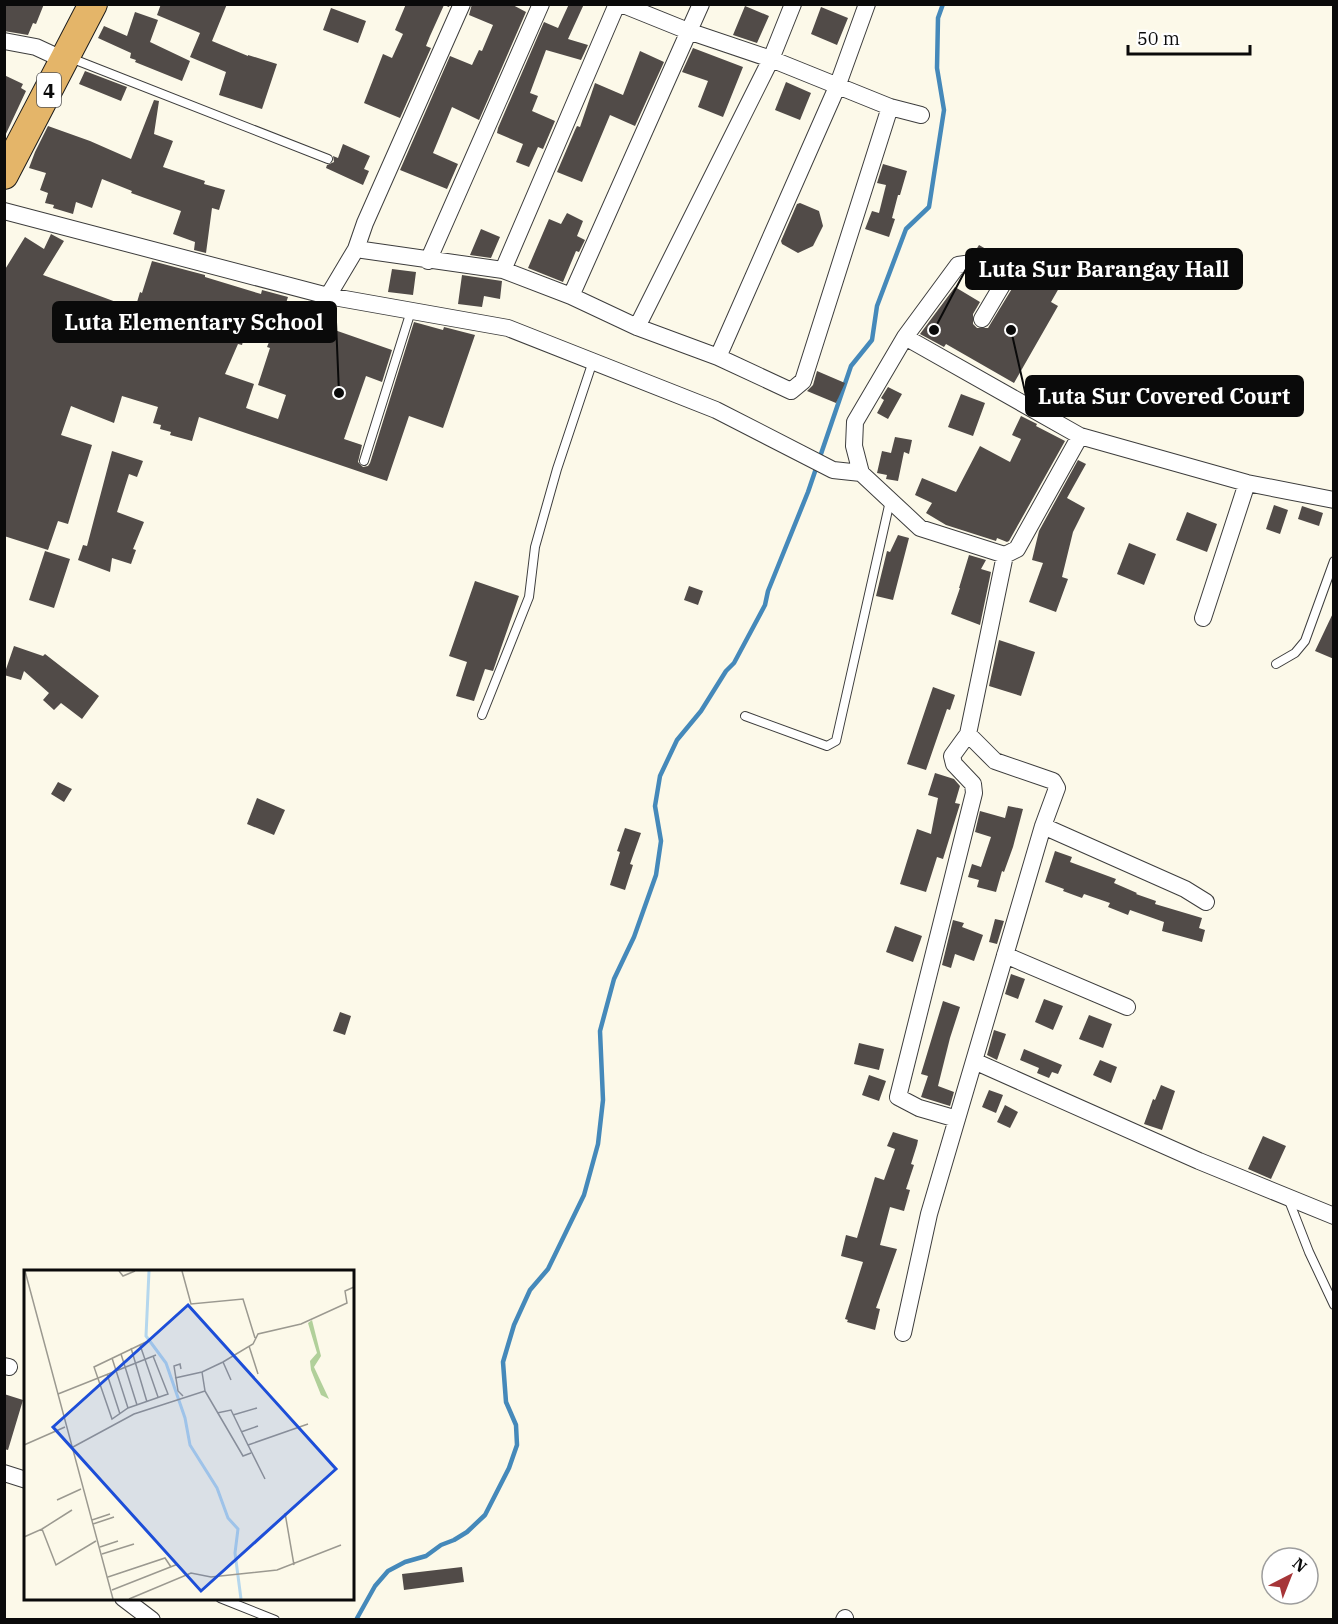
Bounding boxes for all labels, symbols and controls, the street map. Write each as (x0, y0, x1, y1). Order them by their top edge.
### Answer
scale bar (1128, 18, 1250, 56)
text: 50 m (1137, 27, 1180, 50)
road number: 4 (37, 73, 61, 107)
callout: Luta Sur Barangay Hall (966, 249, 1242, 289)
text: Luta Sur Barangay Hall (978, 254, 1230, 283)
callout: Luta Elementary School (53, 302, 336, 342)
text: Luta Elementary School (65, 307, 324, 336)
callout: Luta Sur Covered Court (1026, 376, 1303, 416)
text: Luta Sur Covered Court (1038, 381, 1290, 410)
inset map (24, 1270, 354, 1600)
north arrow (1260, 1546, 1320, 1606)
text: N (1289, 1553, 1311, 1577)

